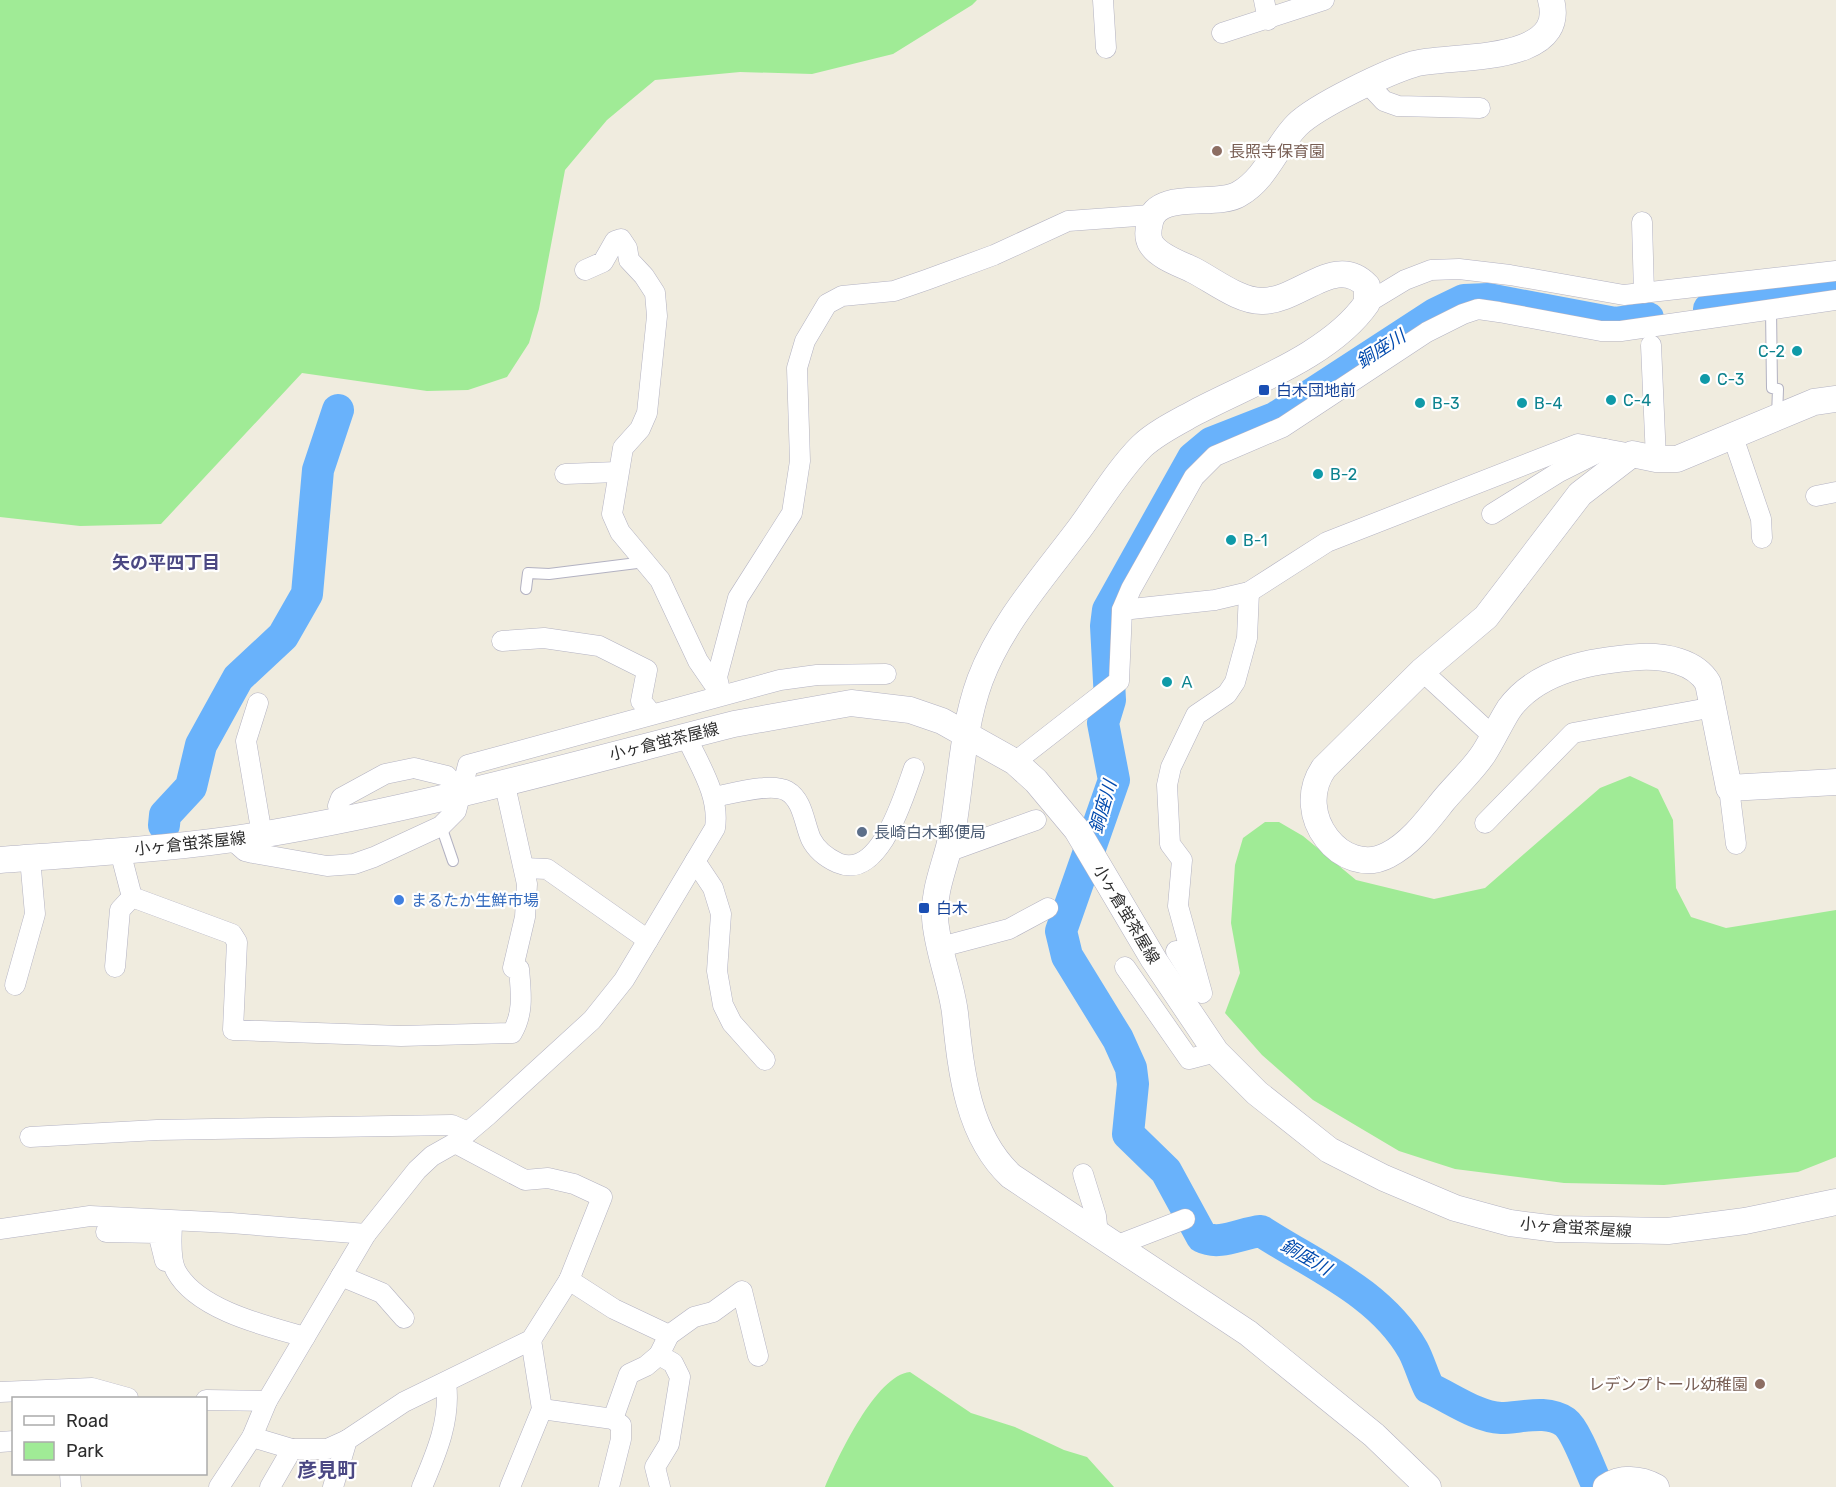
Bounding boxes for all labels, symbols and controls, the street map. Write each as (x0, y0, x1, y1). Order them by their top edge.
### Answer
place label: 長照寺保育園 (1229, 142, 1325, 161)
marker: 長照寺保育園 (1210, 144, 1224, 158)
water label: 銅座川 (1352, 324, 1411, 373)
place label: C-2 (1758, 342, 1785, 361)
marker: C-2 (1790, 344, 1804, 358)
place label: C-3 (1717, 370, 1744, 389)
marker: C-3 (1698, 372, 1712, 386)
place label: 白木団地前 (1276, 381, 1356, 400)
marker: 白木団地前 (1257, 383, 1271, 397)
place label: C-4 (1623, 391, 1651, 410)
marker: C-4 (1604, 393, 1618, 407)
place label: B-3 (1432, 394, 1460, 413)
place label: B-4 (1534, 394, 1562, 413)
marker: B-3 (1413, 396, 1427, 410)
marker: B-4 (1515, 396, 1529, 410)
place label: B-2 (1330, 465, 1357, 484)
marker: B-2 (1311, 467, 1325, 481)
place label: B-1 (1243, 531, 1268, 550)
marker: B-1 (1224, 533, 1238, 547)
district label: 矢の平四丁目 (112, 552, 220, 574)
place label: Ａ (1179, 673, 1195, 692)
marker: Ａ (1160, 675, 1174, 689)
street label: 小ヶ倉蛍茶屋線 (607, 719, 721, 764)
water label: 銅座川 (1085, 776, 1122, 836)
place label: 長崎白木郵便局 (874, 823, 986, 842)
marker: 長崎白木郵便局 (855, 825, 869, 839)
street label: 小ヶ倉蛍茶屋線 (133, 828, 247, 859)
street label: 小ヶ倉蛍茶屋線 (1090, 861, 1164, 967)
place label: まるたか生鮮市場 (411, 891, 539, 910)
marker: まるたか生鮮市場 (392, 893, 406, 907)
place label: 白木 (936, 899, 968, 918)
marker: 白木 (917, 901, 931, 915)
street label: 小ヶ倉蛍茶屋線 (1519, 1214, 1632, 1241)
water label: 銅座川 (1277, 1234, 1337, 1281)
place label: レデンプトール幼稚園 (1588, 1375, 1748, 1394)
marker: レデンプトール幼稚園 (1753, 1377, 1767, 1391)
legend (12, 1397, 207, 1475)
text: Road (66, 1410, 109, 1432)
text: Park (66, 1440, 104, 1462)
district label: 彦見町 (297, 1458, 357, 1482)

